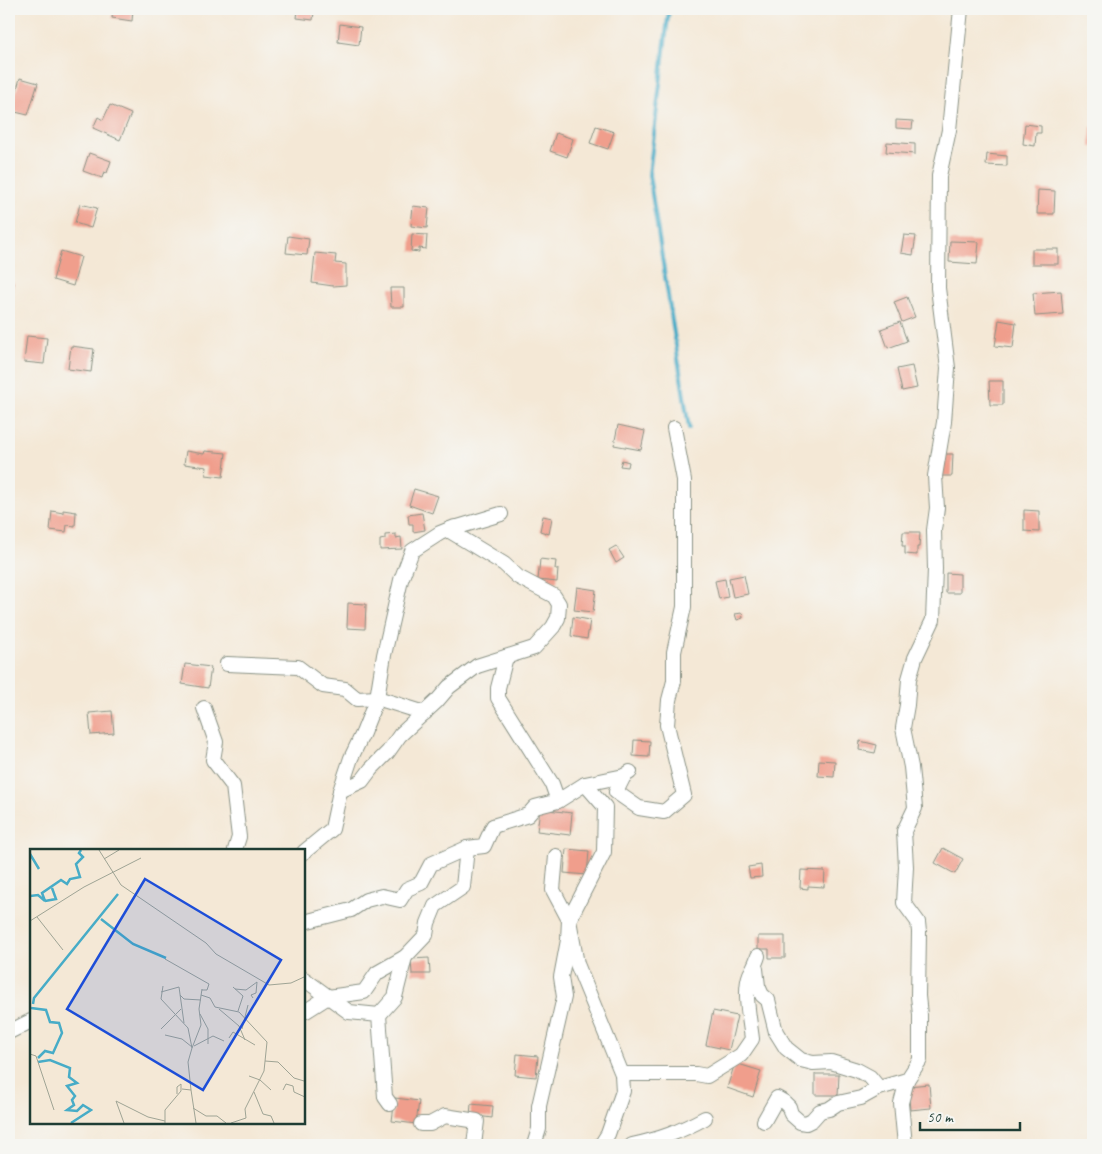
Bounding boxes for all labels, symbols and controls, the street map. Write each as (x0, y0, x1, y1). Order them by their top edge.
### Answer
inset map (30, 849, 305, 1124)
scale bar (920, 1099, 1020, 1131)
text: 50 m (927, 1108, 954, 1127)

